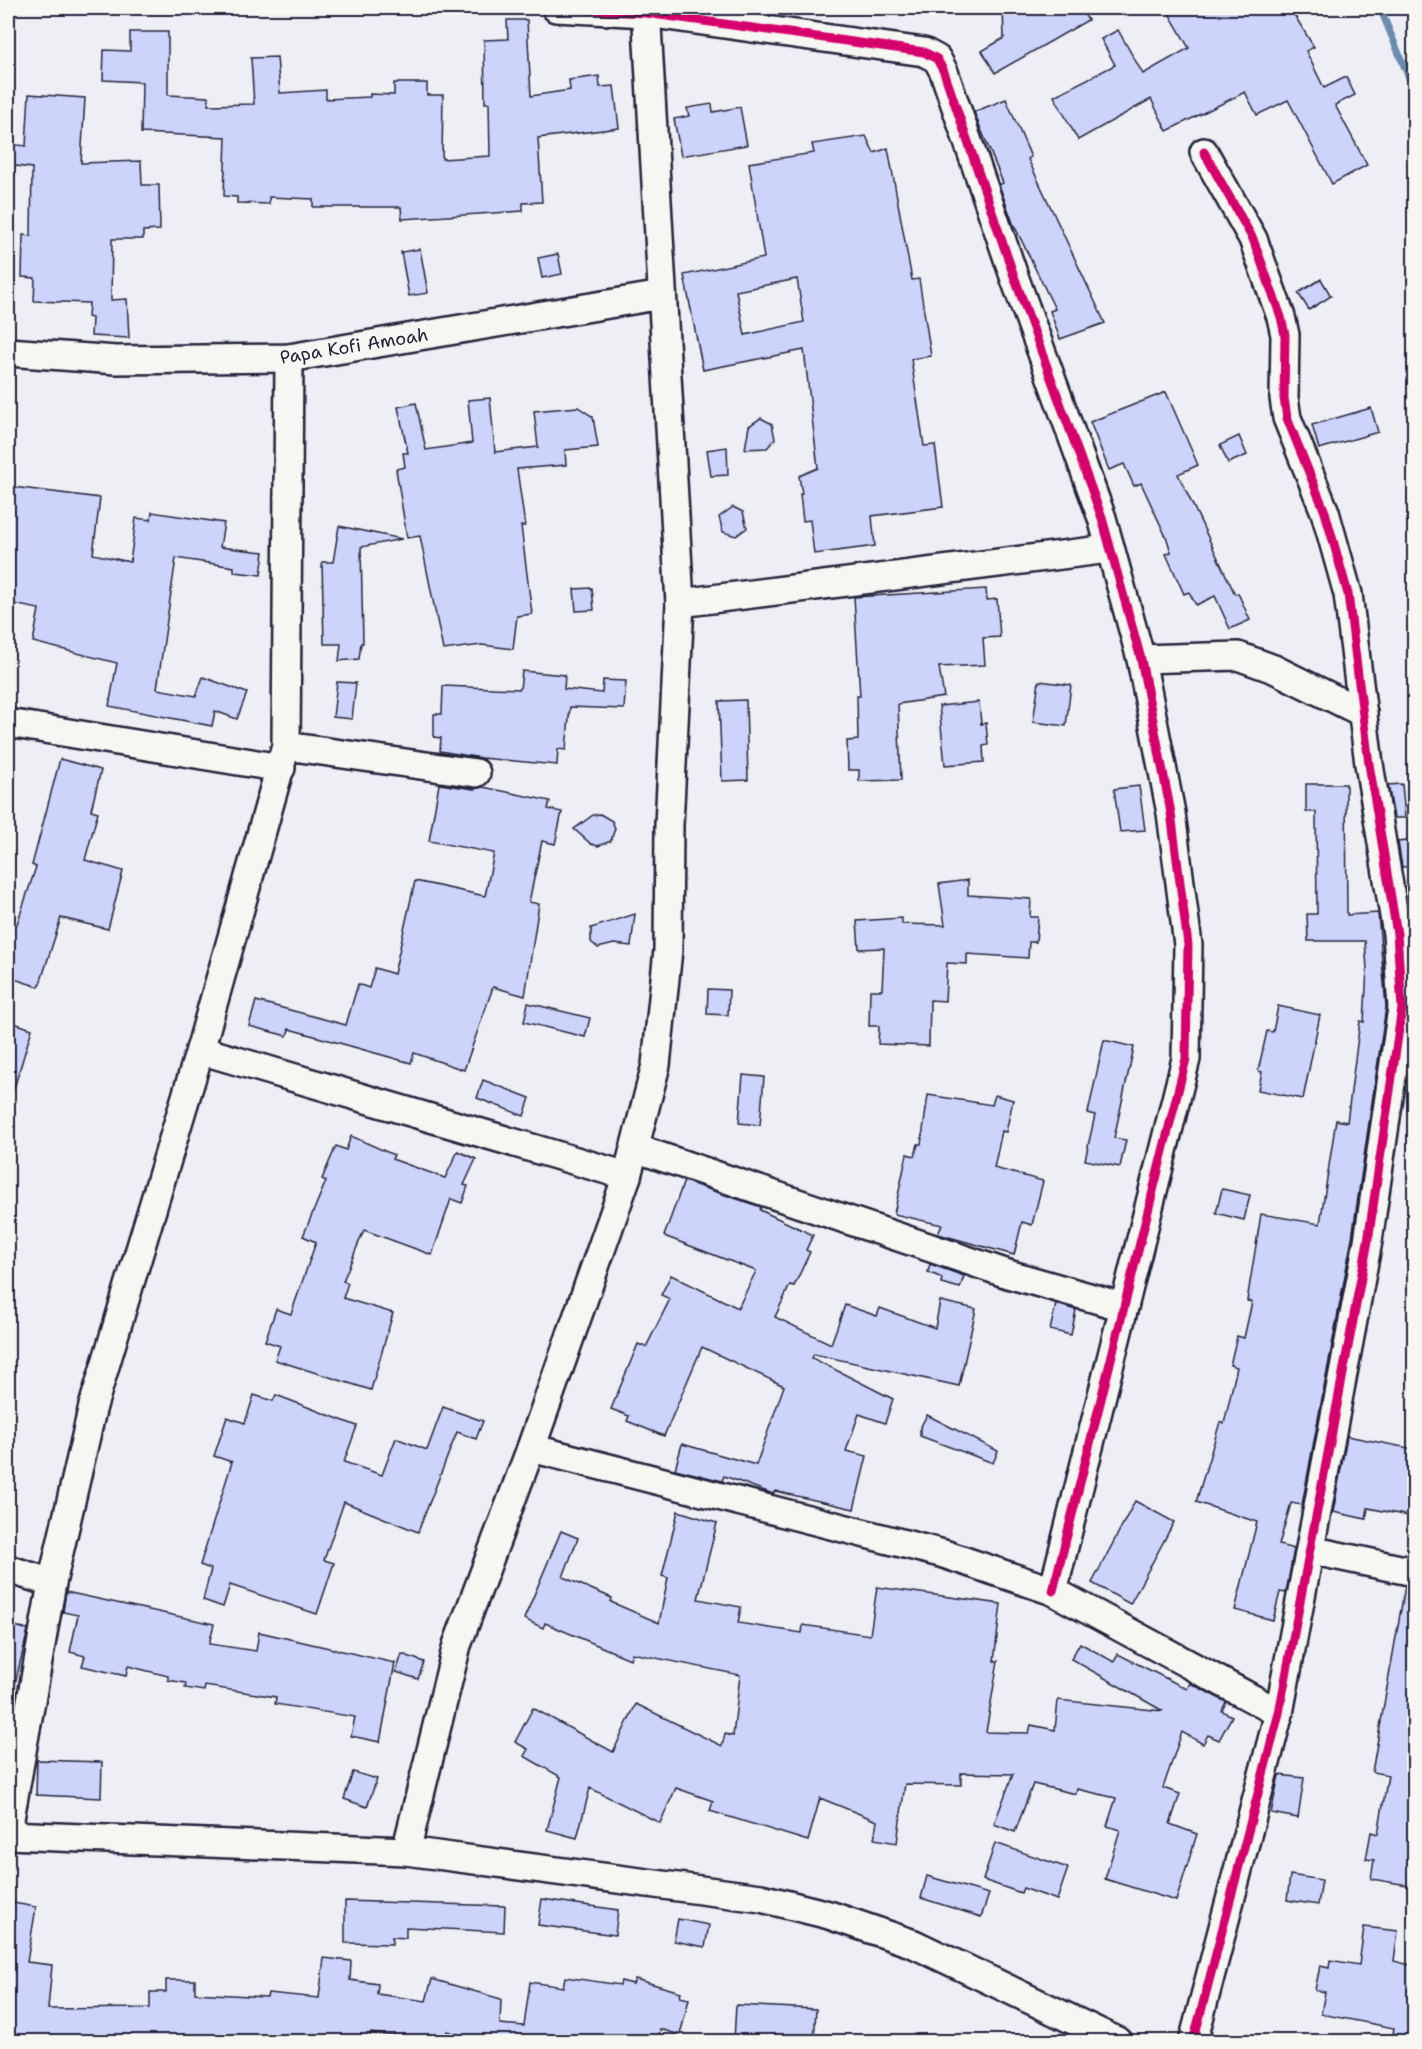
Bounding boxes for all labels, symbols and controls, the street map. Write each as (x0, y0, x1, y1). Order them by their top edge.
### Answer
street label: Papa Kofi Amoah (278, 322, 430, 370)

